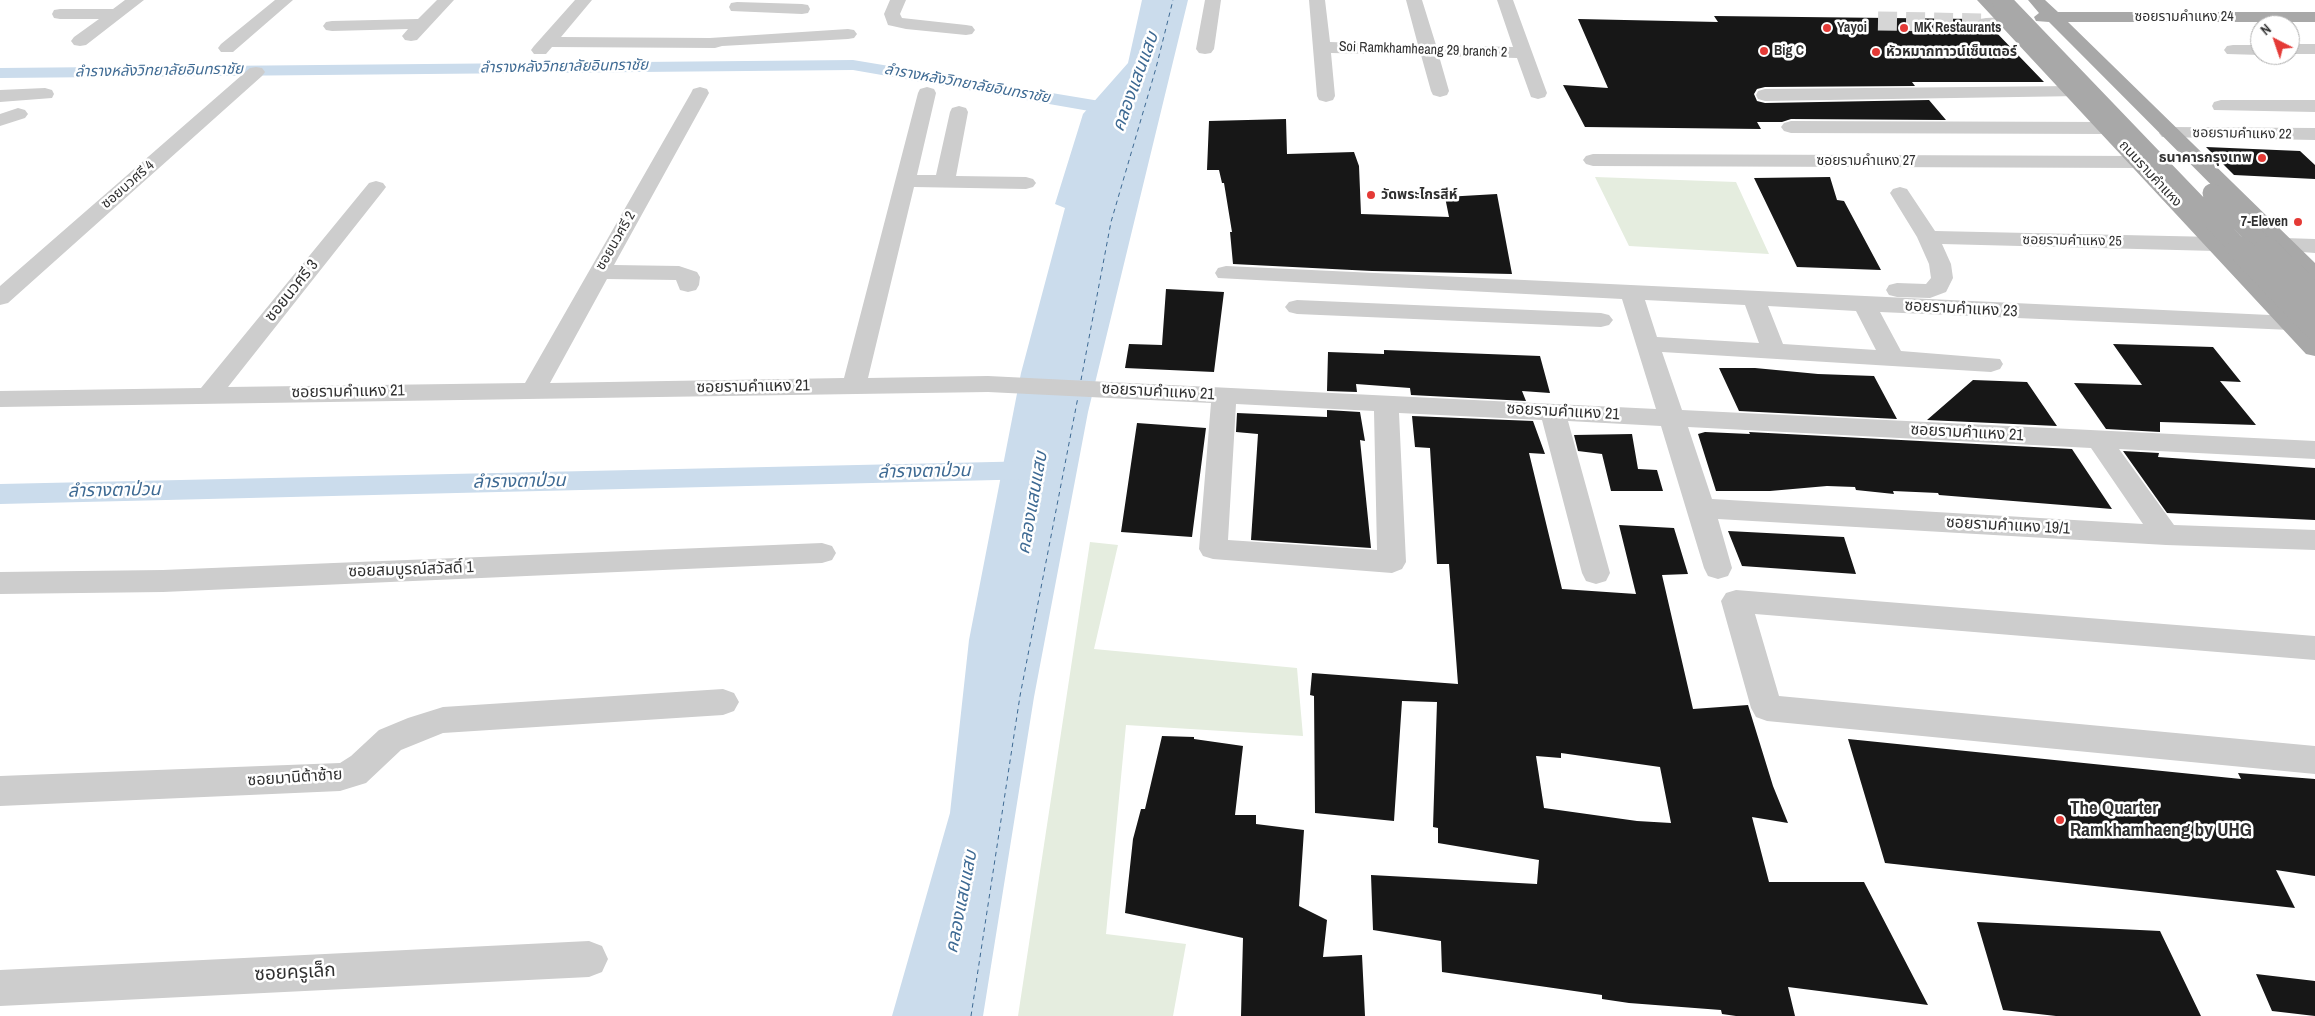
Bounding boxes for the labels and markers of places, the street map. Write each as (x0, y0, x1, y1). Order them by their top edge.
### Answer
place label: Yayoi (1837, 20, 1867, 36)
place label: MK Restaurants (1914, 20, 2001, 36)
marker: Yayoi (1821, 22, 1833, 34)
marker: MK Restaurants (1898, 22, 1910, 34)
place label: Big C (1774, 43, 1804, 59)
place label: หัวหมากทาวน์เซ็นเตอร์ (1886, 44, 2017, 60)
marker: Big C (1758, 45, 1770, 57)
marker: หัวหมากทาวน์เซ็นเตอร์ (1870, 46, 1882, 58)
place label: ธนาคารกรุงเทพ (2159, 150, 2252, 166)
marker: ธนาคารกรุงเทพ (2256, 152, 2268, 164)
place label: วัดพระไกรสีห์ (1381, 187, 1457, 203)
marker: วัดพระไกรสีห์ (1365, 189, 1377, 201)
place label: 7-Eleven (2241, 214, 2288, 230)
marker: 7-Eleven (2292, 216, 2304, 228)
place label: The Quarter Ramkhamhaeng by UHG (2070, 798, 2252, 842)
marker: The Quarter Ramkhamhaeng by UHG (2054, 814, 2066, 826)

